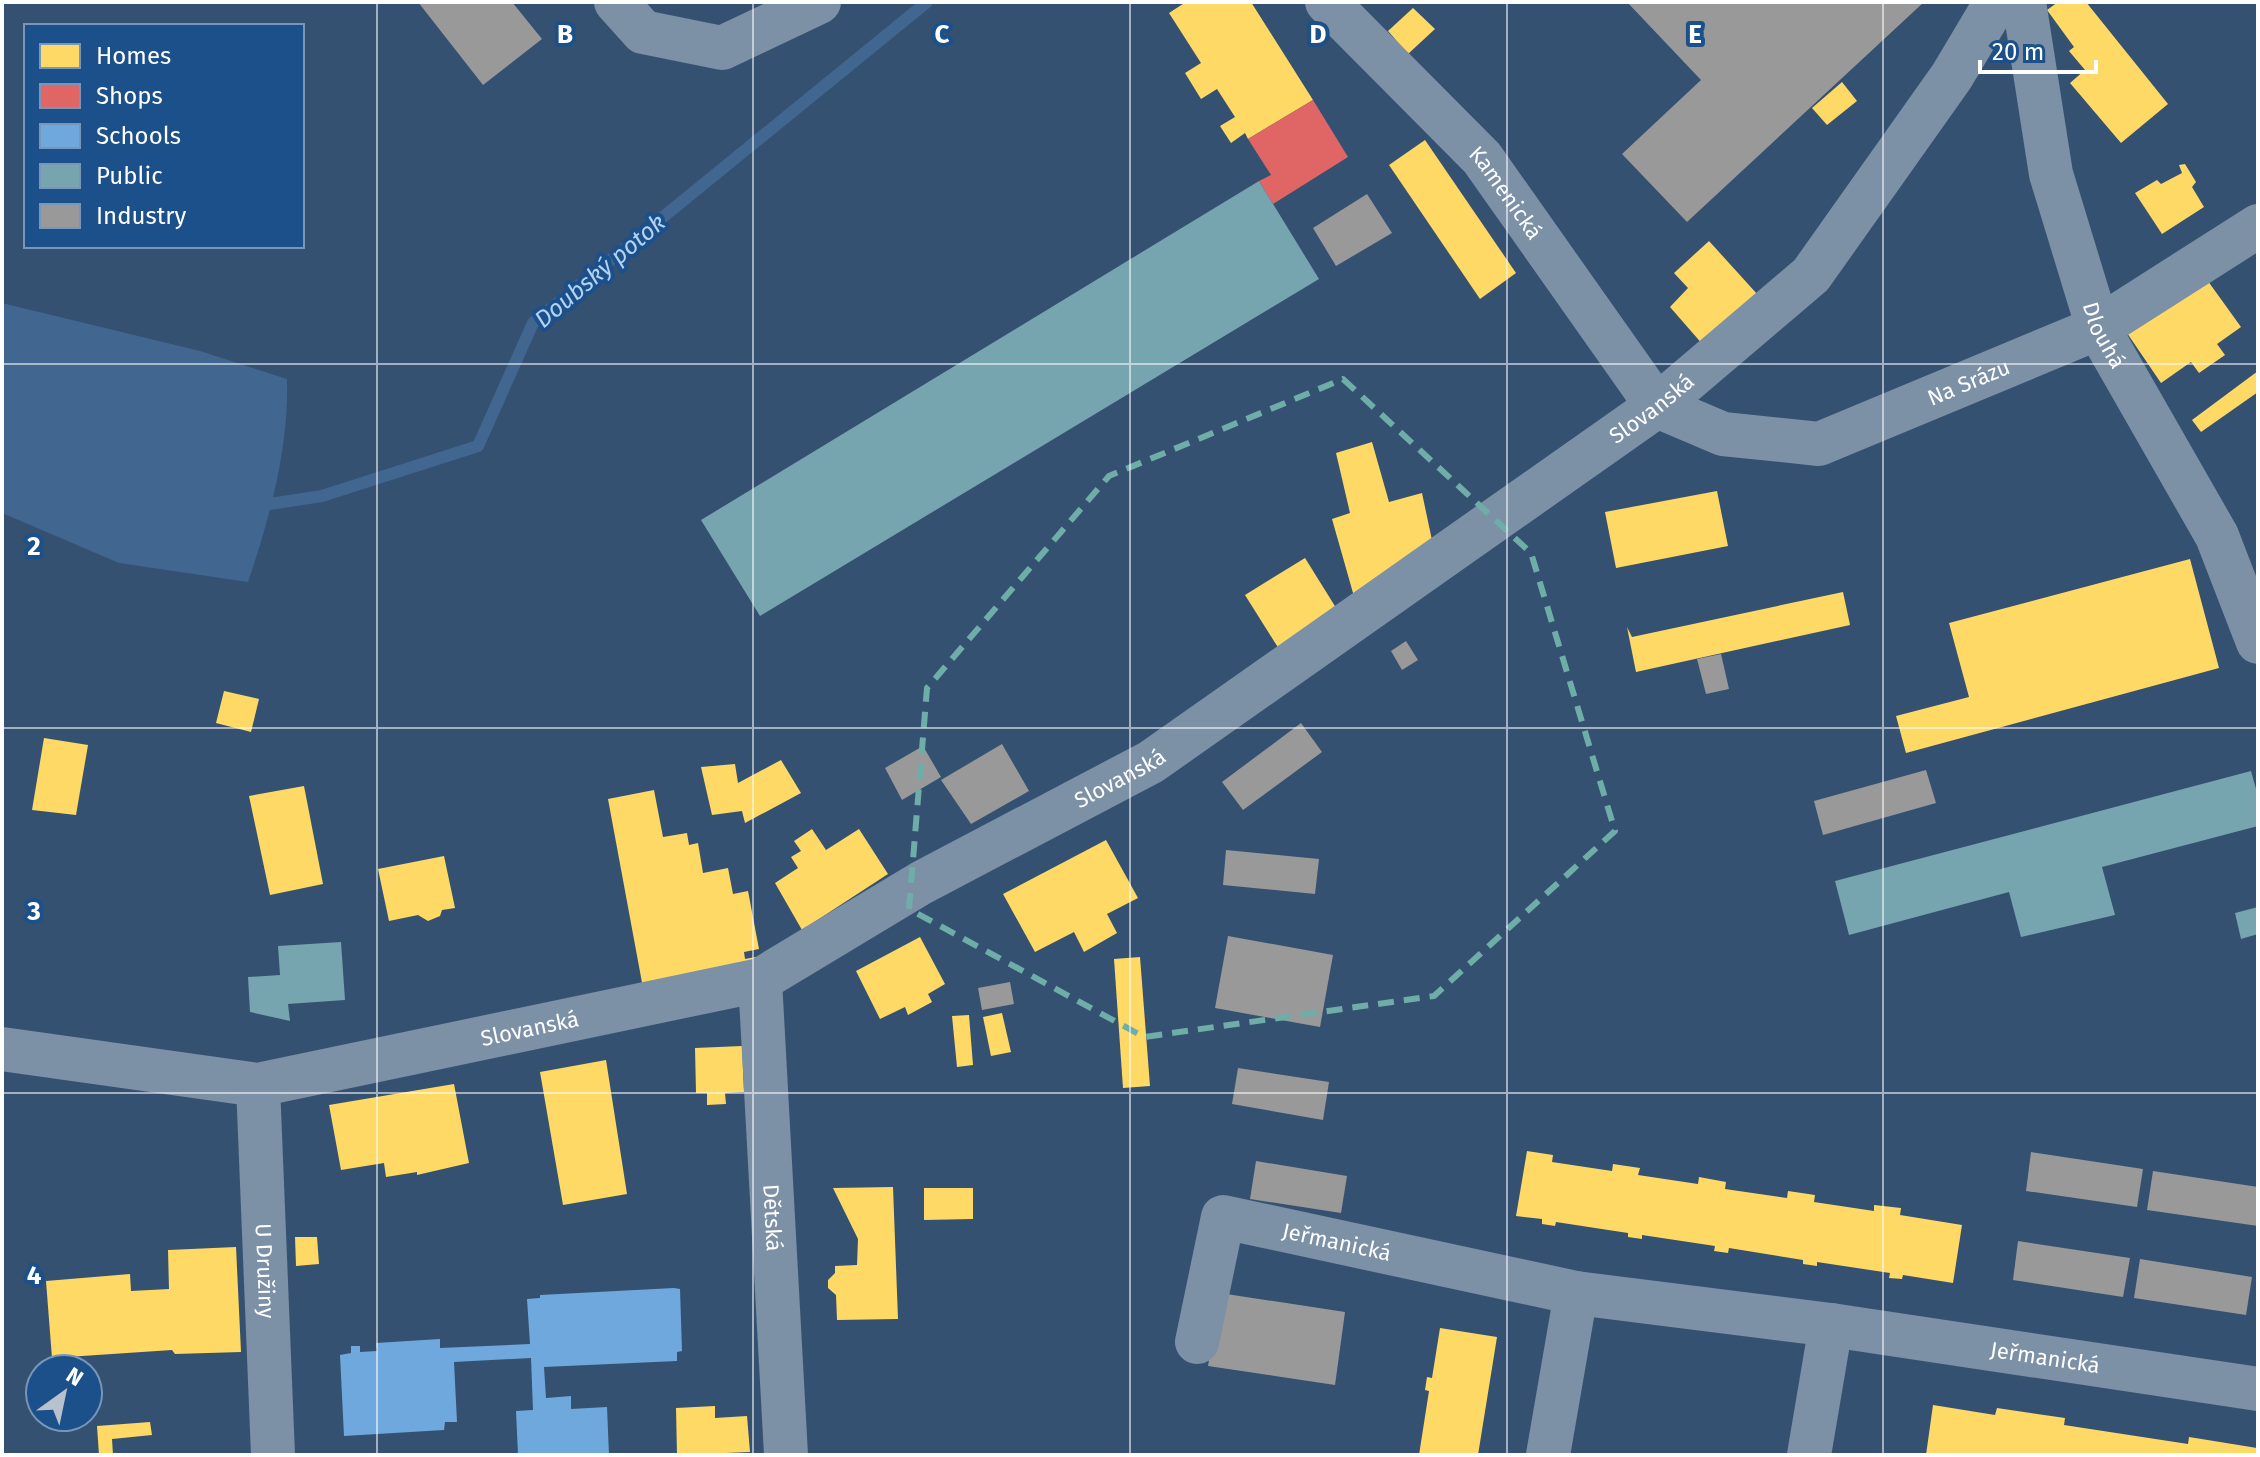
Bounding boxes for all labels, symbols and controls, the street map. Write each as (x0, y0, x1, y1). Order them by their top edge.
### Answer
text: B (557, 19, 573, 50)
text: C (935, 19, 950, 50)
text: D (1310, 19, 1327, 50)
text: E (1688, 19, 1702, 50)
legend (24, 24, 304, 248)
scale bar (1980, 24, 2096, 74)
text: 20 m (1992, 38, 2044, 66)
text: Homes (96, 42, 171, 70)
text: Shops (96, 82, 163, 110)
text: Schools (96, 122, 181, 150)
street label: Kamenická (1464, 140, 1548, 244)
text: Public (96, 162, 163, 190)
text: Industry (96, 202, 187, 230)
water label: Doubský potok (529, 208, 671, 334)
street label: Dlouhá (2077, 299, 2132, 373)
street label: Na Srázu (1923, 353, 2014, 411)
street label: Slovanská (1604, 367, 1699, 449)
text: 2 (27, 531, 41, 562)
street label: Slovanská (1069, 743, 1171, 814)
text: 3 (26, 896, 41, 927)
street label: Slovanská (478, 1005, 581, 1052)
street label: Dětská (758, 1183, 788, 1252)
street label: Jeřmanická (1280, 1217, 1394, 1266)
street label: U Družiny (250, 1223, 281, 1319)
text: 4 (27, 1260, 42, 1291)
street label: Jeřmanická (1989, 1336, 2102, 1379)
north arrow (24, 1353, 104, 1433)
text: N (61, 1361, 88, 1392)

